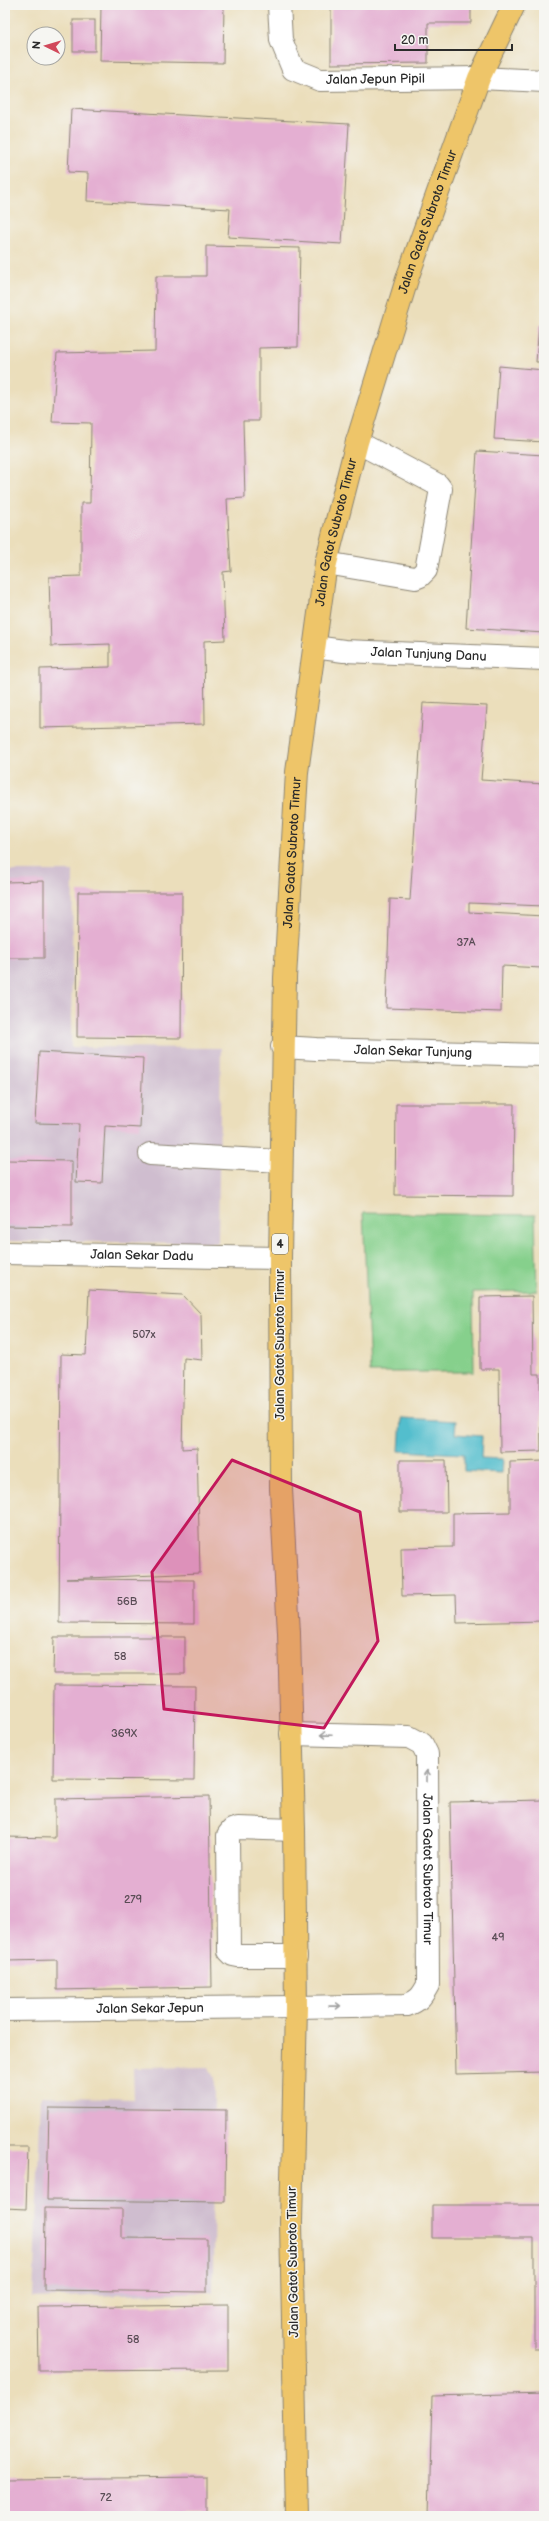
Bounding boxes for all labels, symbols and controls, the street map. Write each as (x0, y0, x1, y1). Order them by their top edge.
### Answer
north arrow (26, 26, 66, 66)
scale bar (395, 26, 512, 52)
text: 20 m (401, 33, 428, 48)
text: N (30, 40, 43, 50)
street label: Jalan Jepun Pipil (326, 71, 425, 88)
street label: Jalan Gatot Subroto Timur (395, 148, 461, 296)
street label: Jalan Gatot Subroto Timur (312, 456, 361, 607)
street label: Jalan Tunjung Danu (370, 644, 487, 665)
street label: Jalan Gatot Subroto Timur (280, 776, 305, 929)
house number: 37A (457, 936, 476, 949)
street label: Jalan Sekar Tunjung (354, 1042, 472, 1061)
road number: 4 (272, 1234, 288, 1254)
street label: Jalan Sekar Dadu (90, 1247, 194, 1264)
street label: Jalan Gatot Subroto Timur (272, 1269, 288, 1421)
house number: 507x (132, 1328, 156, 1341)
house number: 56B (117, 1595, 138, 1608)
house number: 58 (114, 1650, 126, 1663)
house number: 369X (111, 1727, 138, 1740)
one-way arrow (320, 1731, 333, 1739)
one-way arrow (423, 1770, 431, 1783)
street label: Jalan Gatot Subroto Timur (419, 1793, 436, 1945)
house number: 279 (124, 1893, 142, 1906)
house number: 49 (491, 1931, 505, 1944)
street label: Jalan Sekar Jepun (96, 2000, 204, 2017)
one-way arrow (328, 2003, 341, 2010)
street label: Jalan Gatot Subroto Timur (284, 2186, 302, 2338)
house number: 58 (127, 2333, 139, 2346)
house number: 72 (100, 2491, 112, 2504)

